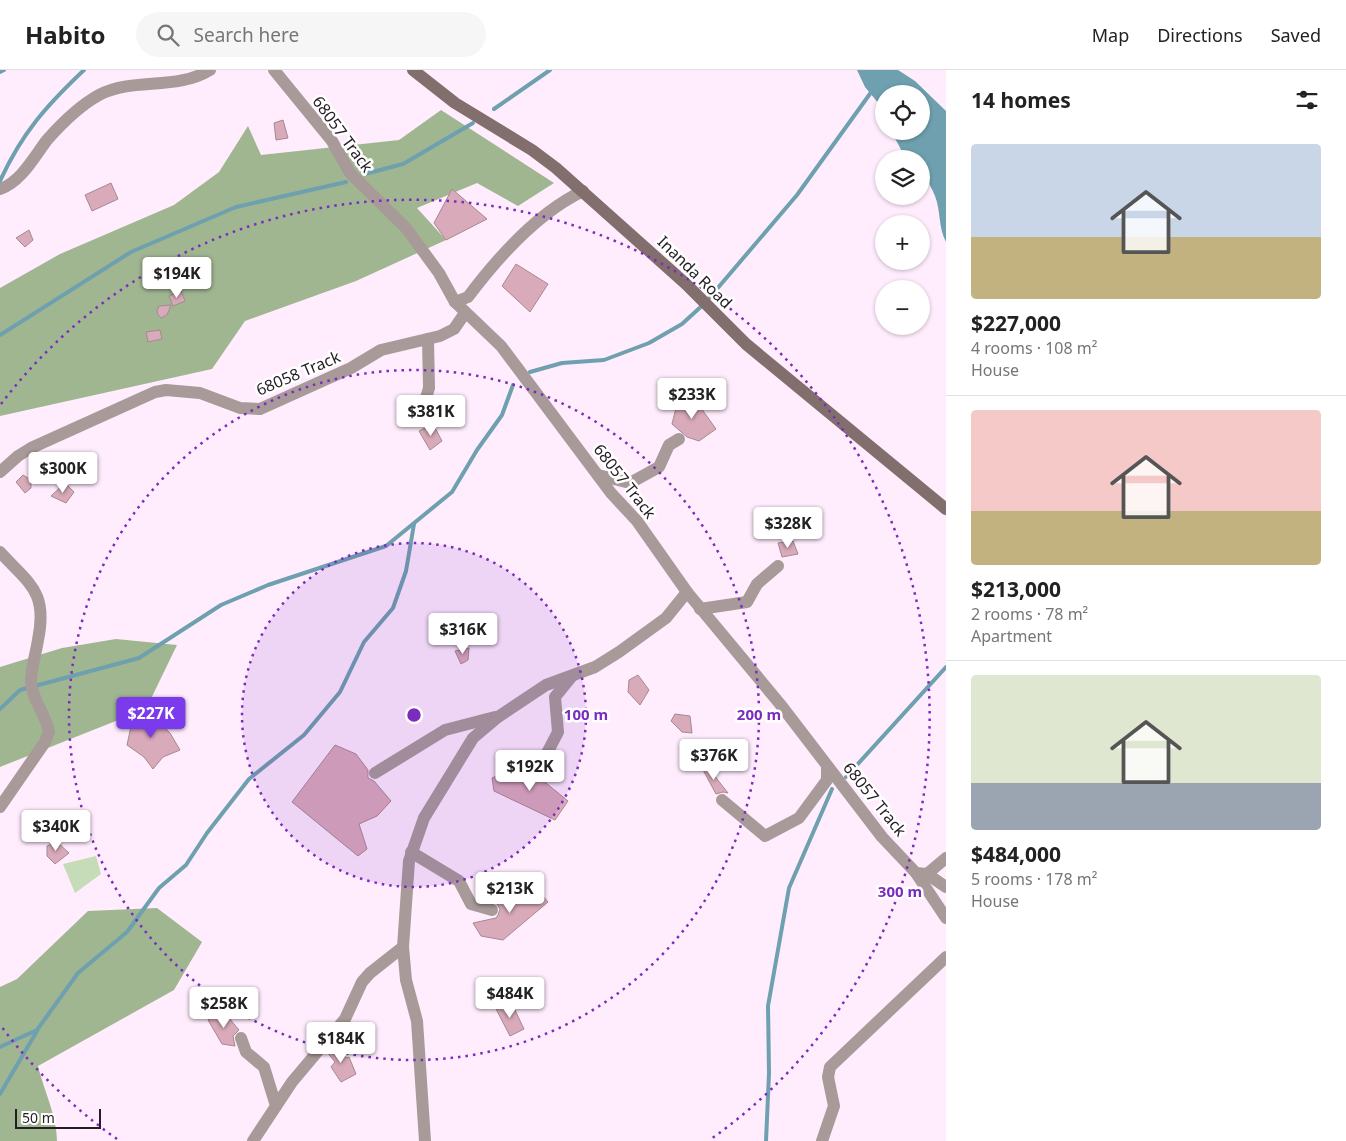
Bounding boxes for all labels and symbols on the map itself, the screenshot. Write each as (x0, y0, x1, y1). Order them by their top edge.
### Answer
street label: 68057 Track (308, 91, 378, 177)
street label: Inanda Road (653, 231, 737, 313)
pin: $194K (142, 256, 212, 299)
street label: 68058 Track (253, 345, 344, 401)
pin: $233K (657, 378, 727, 420)
pin: $381K (396, 394, 466, 437)
street label: 68057 Track (589, 439, 661, 523)
pin: $300K (28, 452, 98, 494)
pin: $328K (753, 506, 823, 549)
pin: $316K (428, 612, 498, 655)
pin: $227K (116, 696, 186, 739)
text: 100 m (564, 704, 608, 724)
text: 200 m (737, 704, 781, 724)
centre of rings (405, 706, 423, 724)
pin: $376K (679, 738, 749, 781)
pin: $192K (495, 750, 565, 792)
street label: 68057 Track (838, 757, 912, 841)
pin: $340K (21, 810, 91, 852)
pin: $213K (475, 872, 545, 914)
text: 300 m (878, 881, 922, 901)
pin: $484K (475, 976, 545, 1019)
pin: $258K (189, 986, 259, 1029)
pin: $184K (306, 1022, 376, 1064)
scale bar (15, 1106, 101, 1129)

